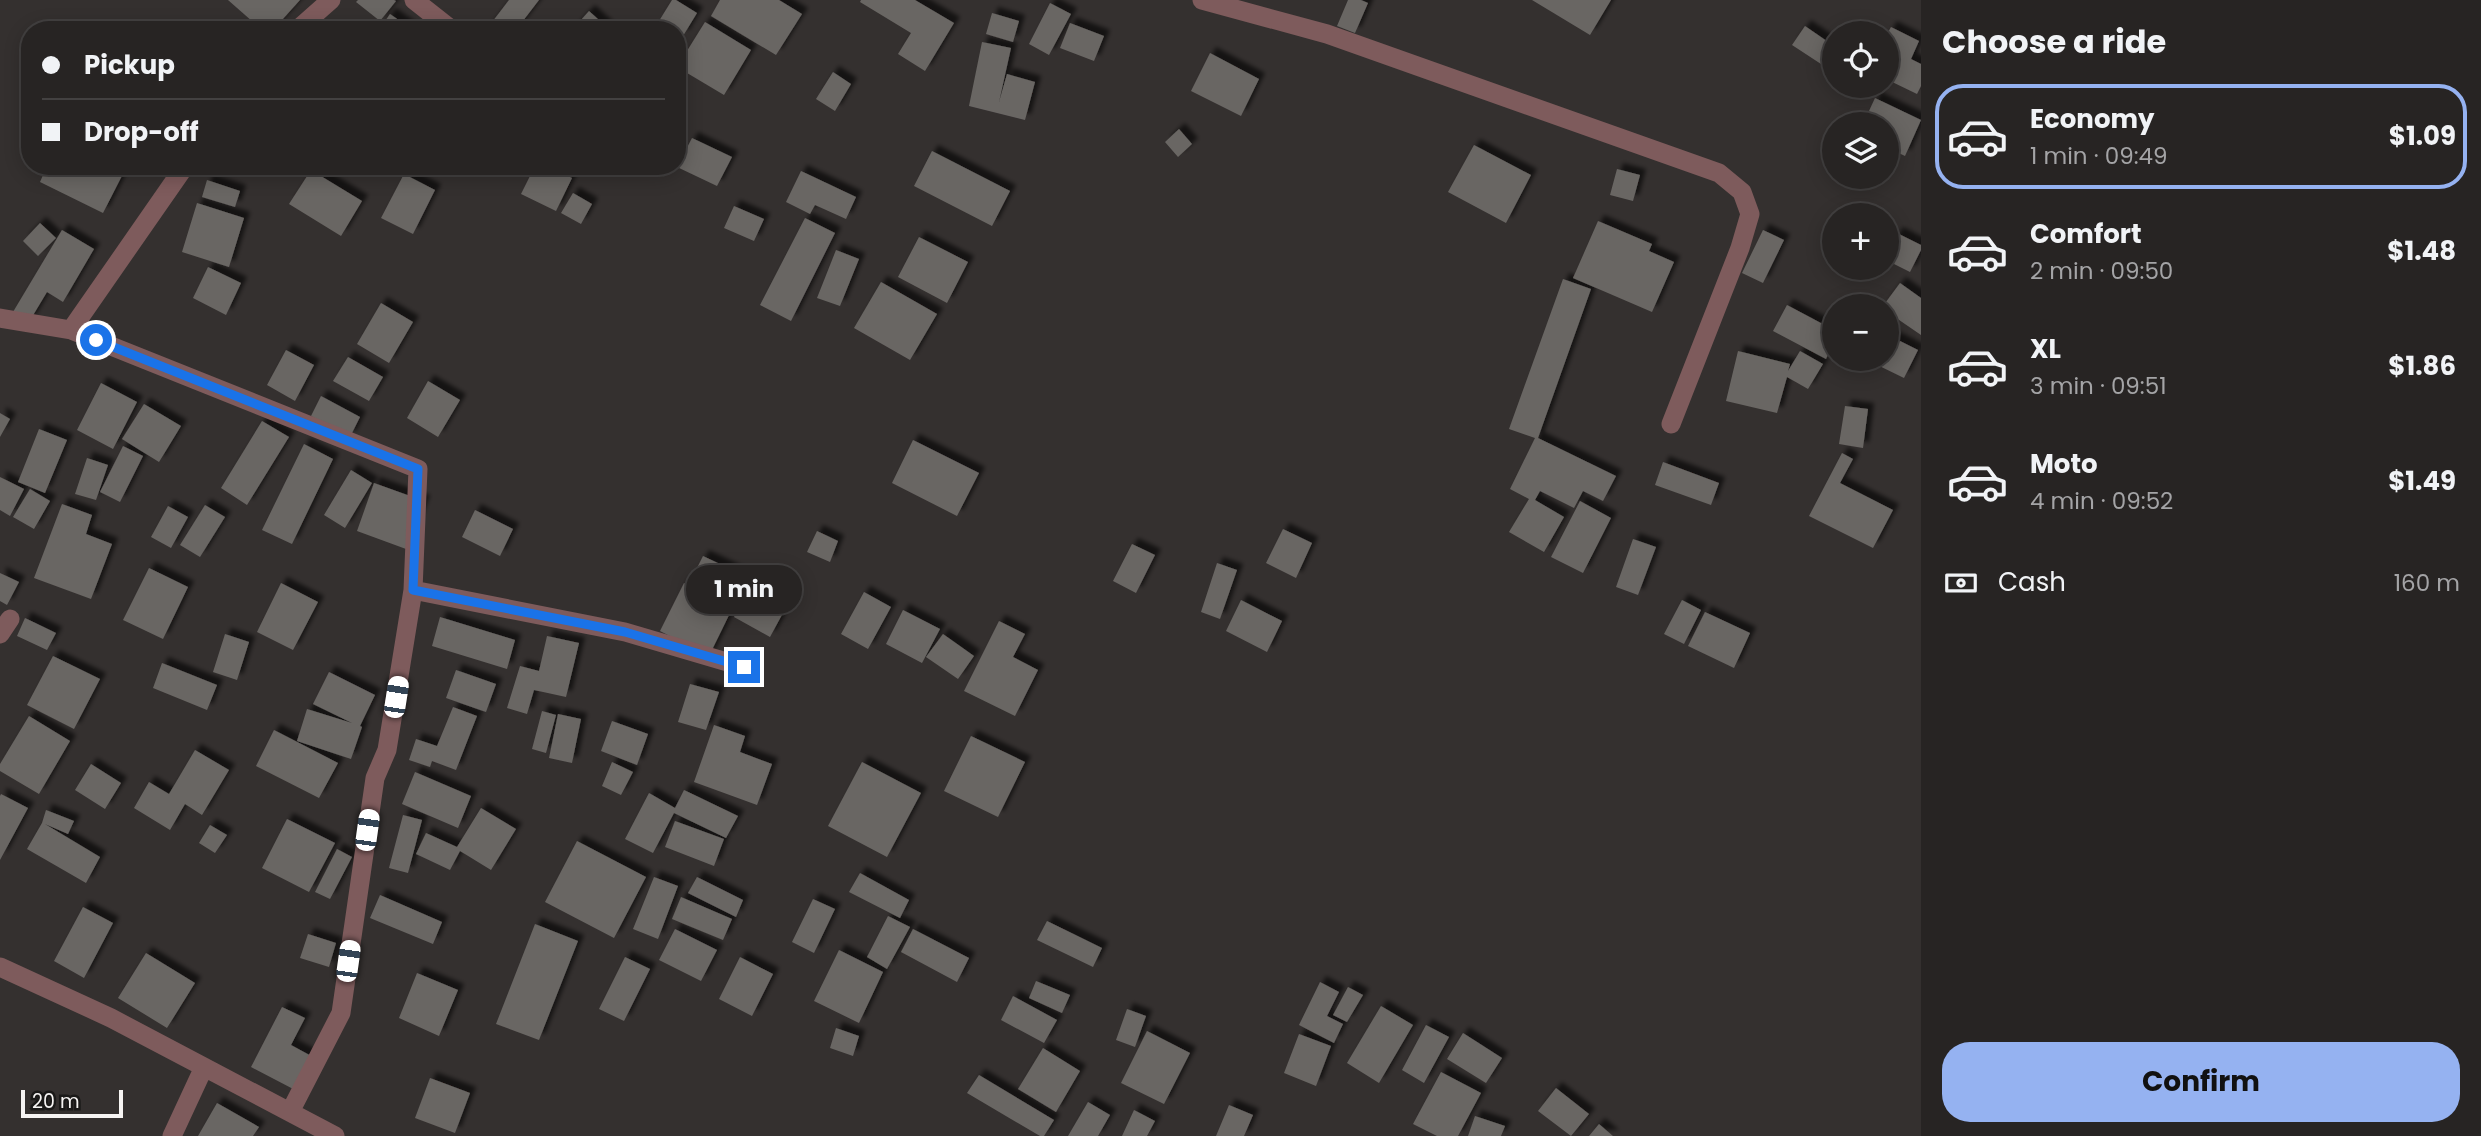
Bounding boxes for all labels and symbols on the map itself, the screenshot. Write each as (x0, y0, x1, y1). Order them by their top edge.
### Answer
route start (80, 324, 112, 356)
callout: 1 min (686, 566, 802, 614)
route end (728, 651, 760, 683)
car (383, 675, 410, 719)
car (354, 808, 381, 852)
car (335, 939, 362, 983)
scale bar (21, 1087, 122, 1119)

